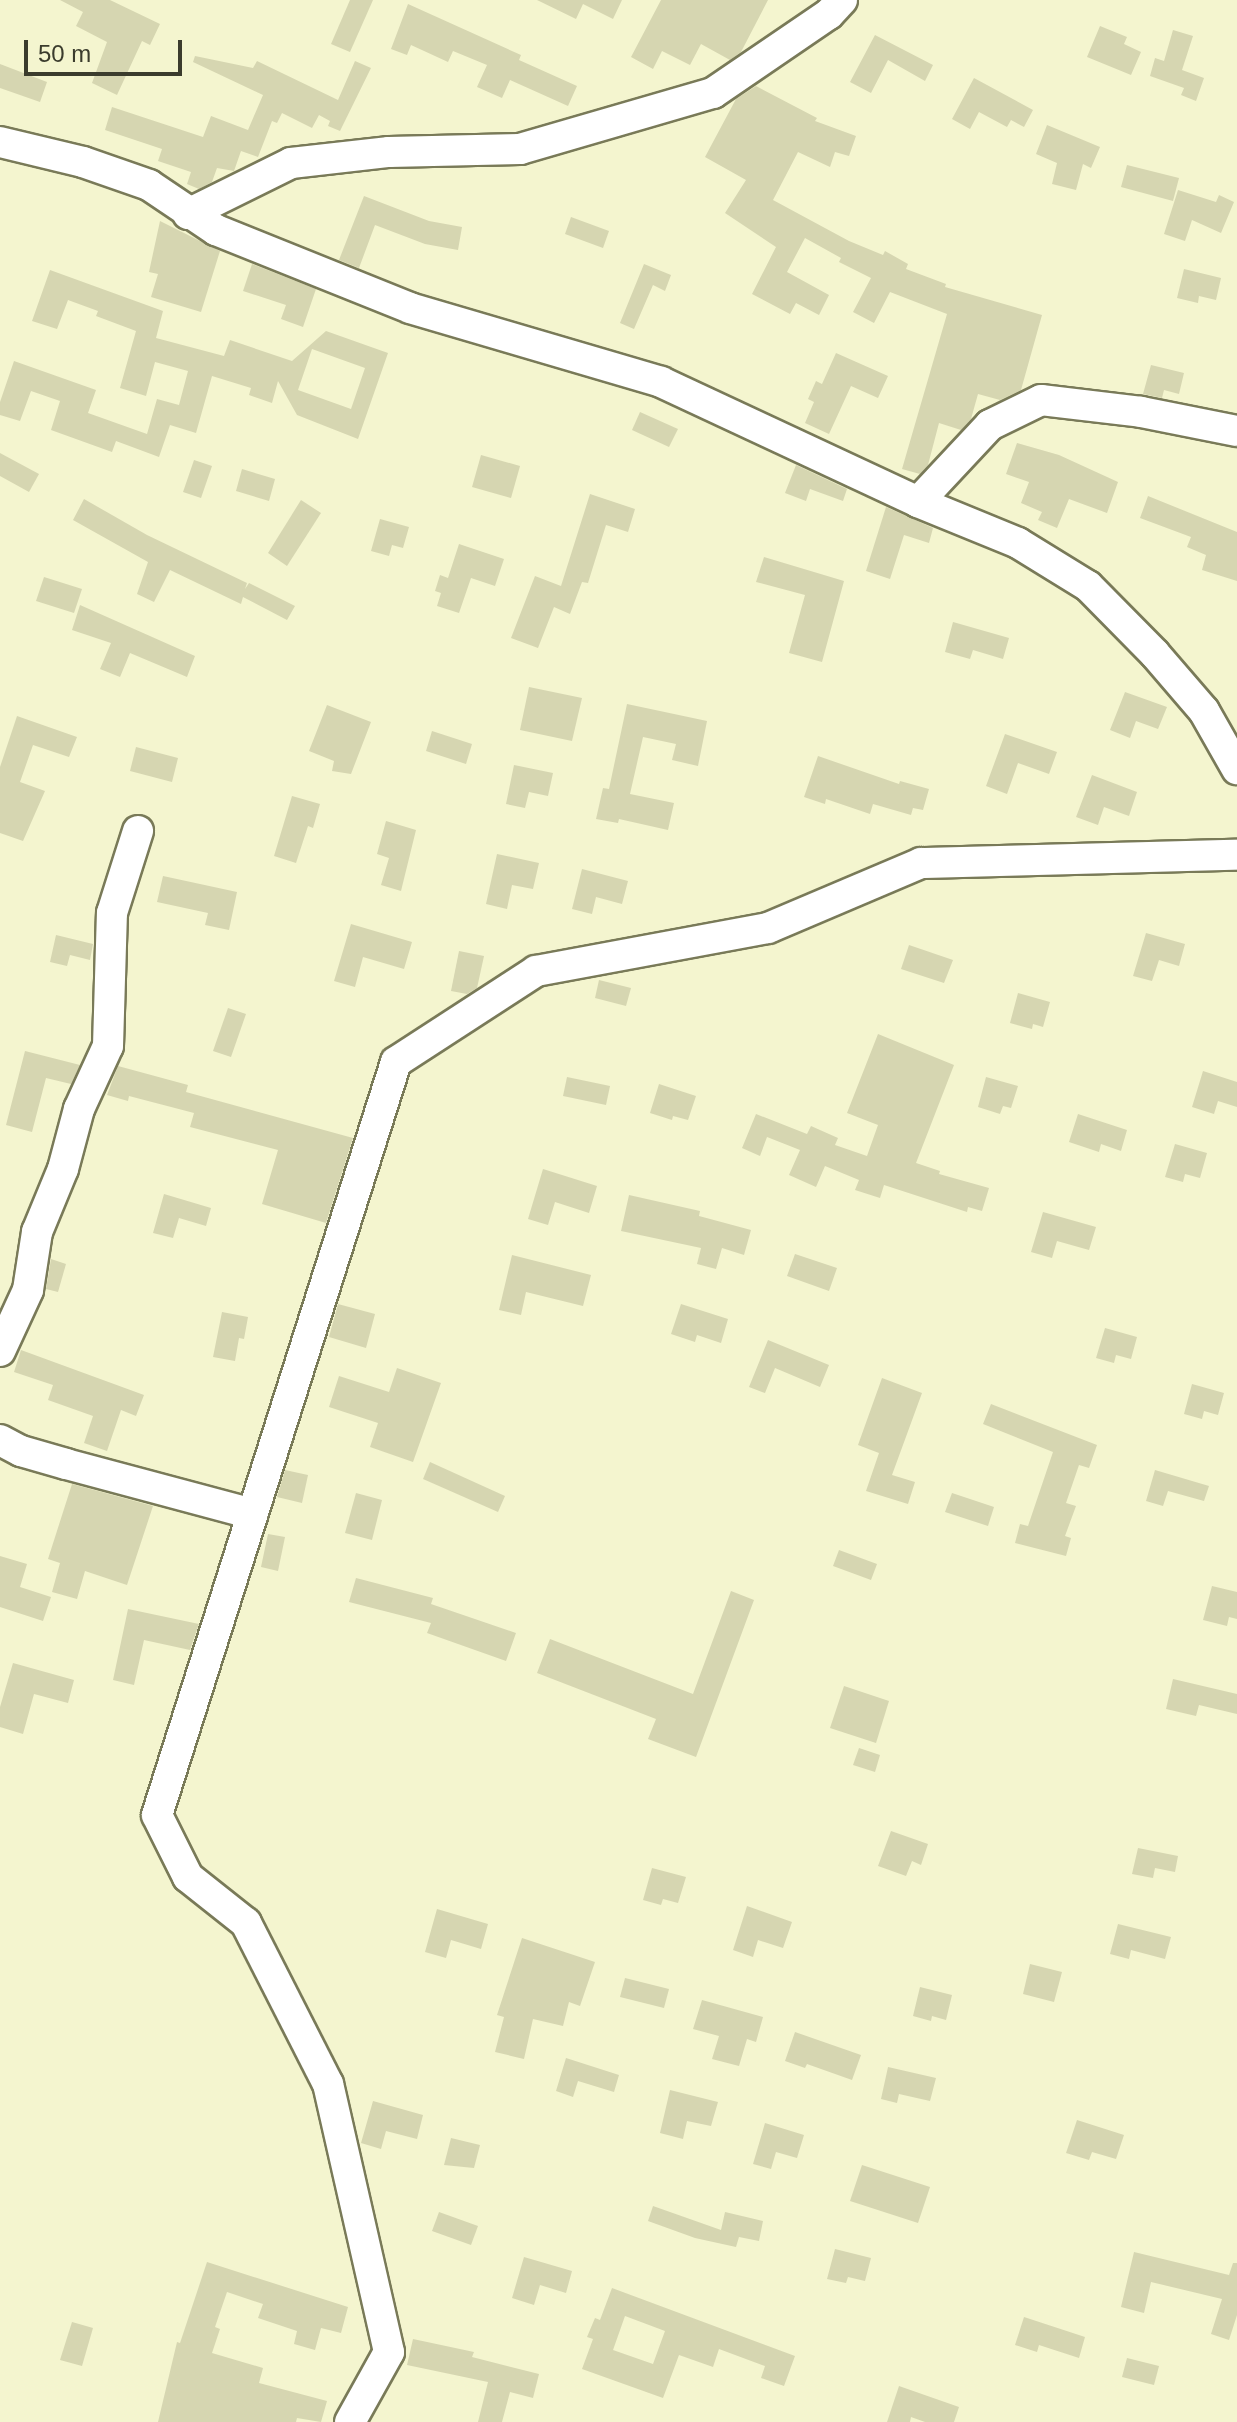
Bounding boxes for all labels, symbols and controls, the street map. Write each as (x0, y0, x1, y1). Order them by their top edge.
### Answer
scale bar (28, 24, 186, 74)
text: 50 m (38, 40, 91, 67)

